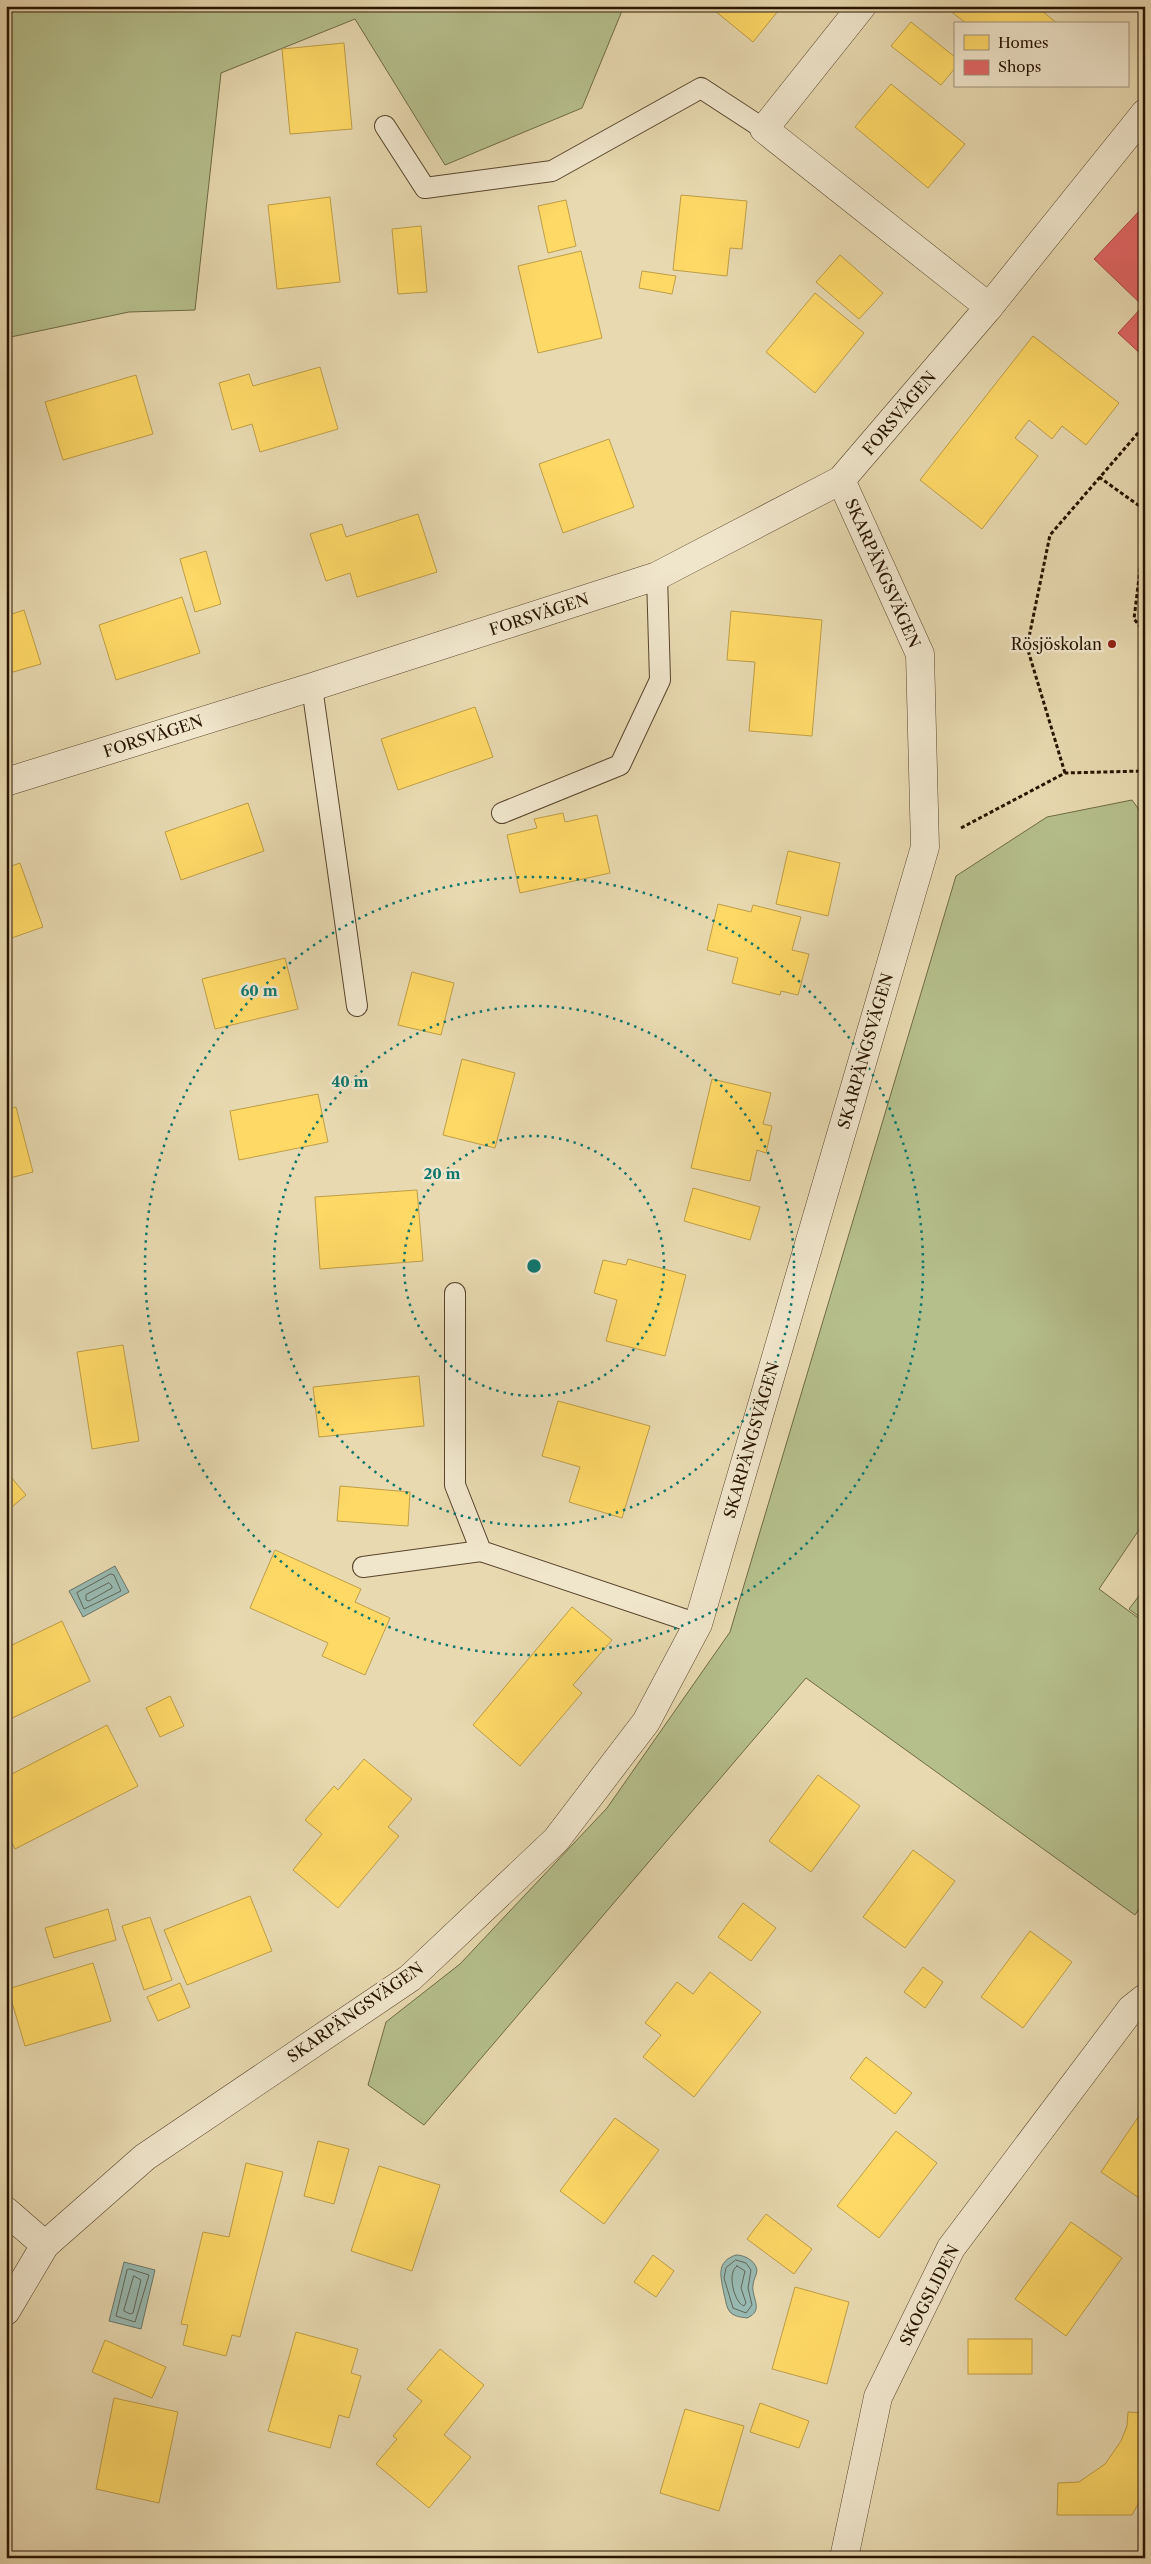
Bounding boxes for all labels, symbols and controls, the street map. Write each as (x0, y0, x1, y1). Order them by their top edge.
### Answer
legend (954, 22, 1128, 88)
text: Homes (998, 33, 1049, 52)
text: Shops (998, 57, 1041, 76)
street label: FORSVÄGEN (858, 367, 940, 459)
street label: SKARPÄNGSVÄGEN (841, 495, 925, 651)
street label: FORSVÄGEN (487, 588, 591, 640)
place label: Rösjöskolan (1011, 634, 1102, 654)
marker: Rösjöskolan (1106, 638, 1118, 650)
street label: FORSVÄGEN (101, 710, 205, 762)
street label: SKARPÄNGSVÄGEN (833, 971, 897, 1131)
text: 60 m (240, 981, 278, 1000)
text: 40 m (331, 1072, 369, 1091)
text: 20 m (423, 1164, 461, 1183)
centre of rings (525, 1257, 543, 1275)
street label: SKARPÄNGSVÄGEN (719, 1360, 783, 1520)
street label: SKARPÄNGSVÄGEN (283, 1957, 427, 2067)
street label: SKOGSLIDEN (895, 2241, 963, 2349)

